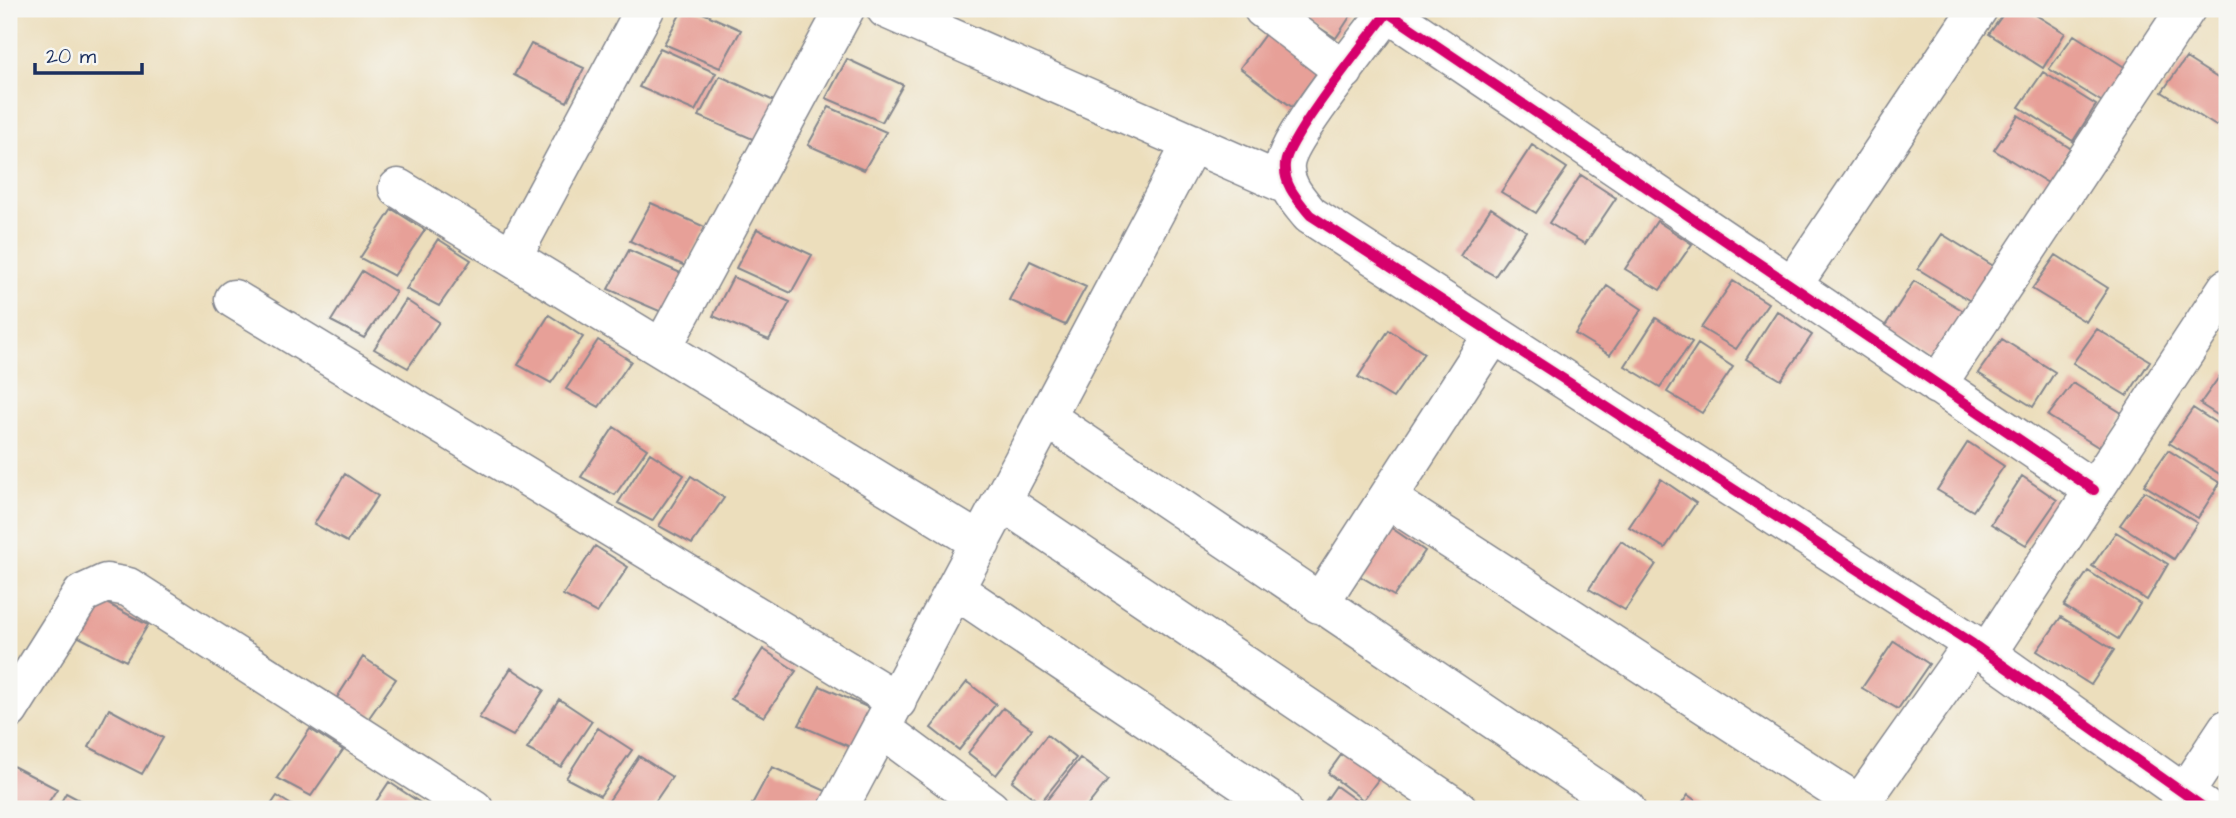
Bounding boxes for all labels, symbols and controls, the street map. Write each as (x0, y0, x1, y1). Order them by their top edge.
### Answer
scale bar (35, 32, 142, 76)
text: 20 m (46, 42, 97, 71)

